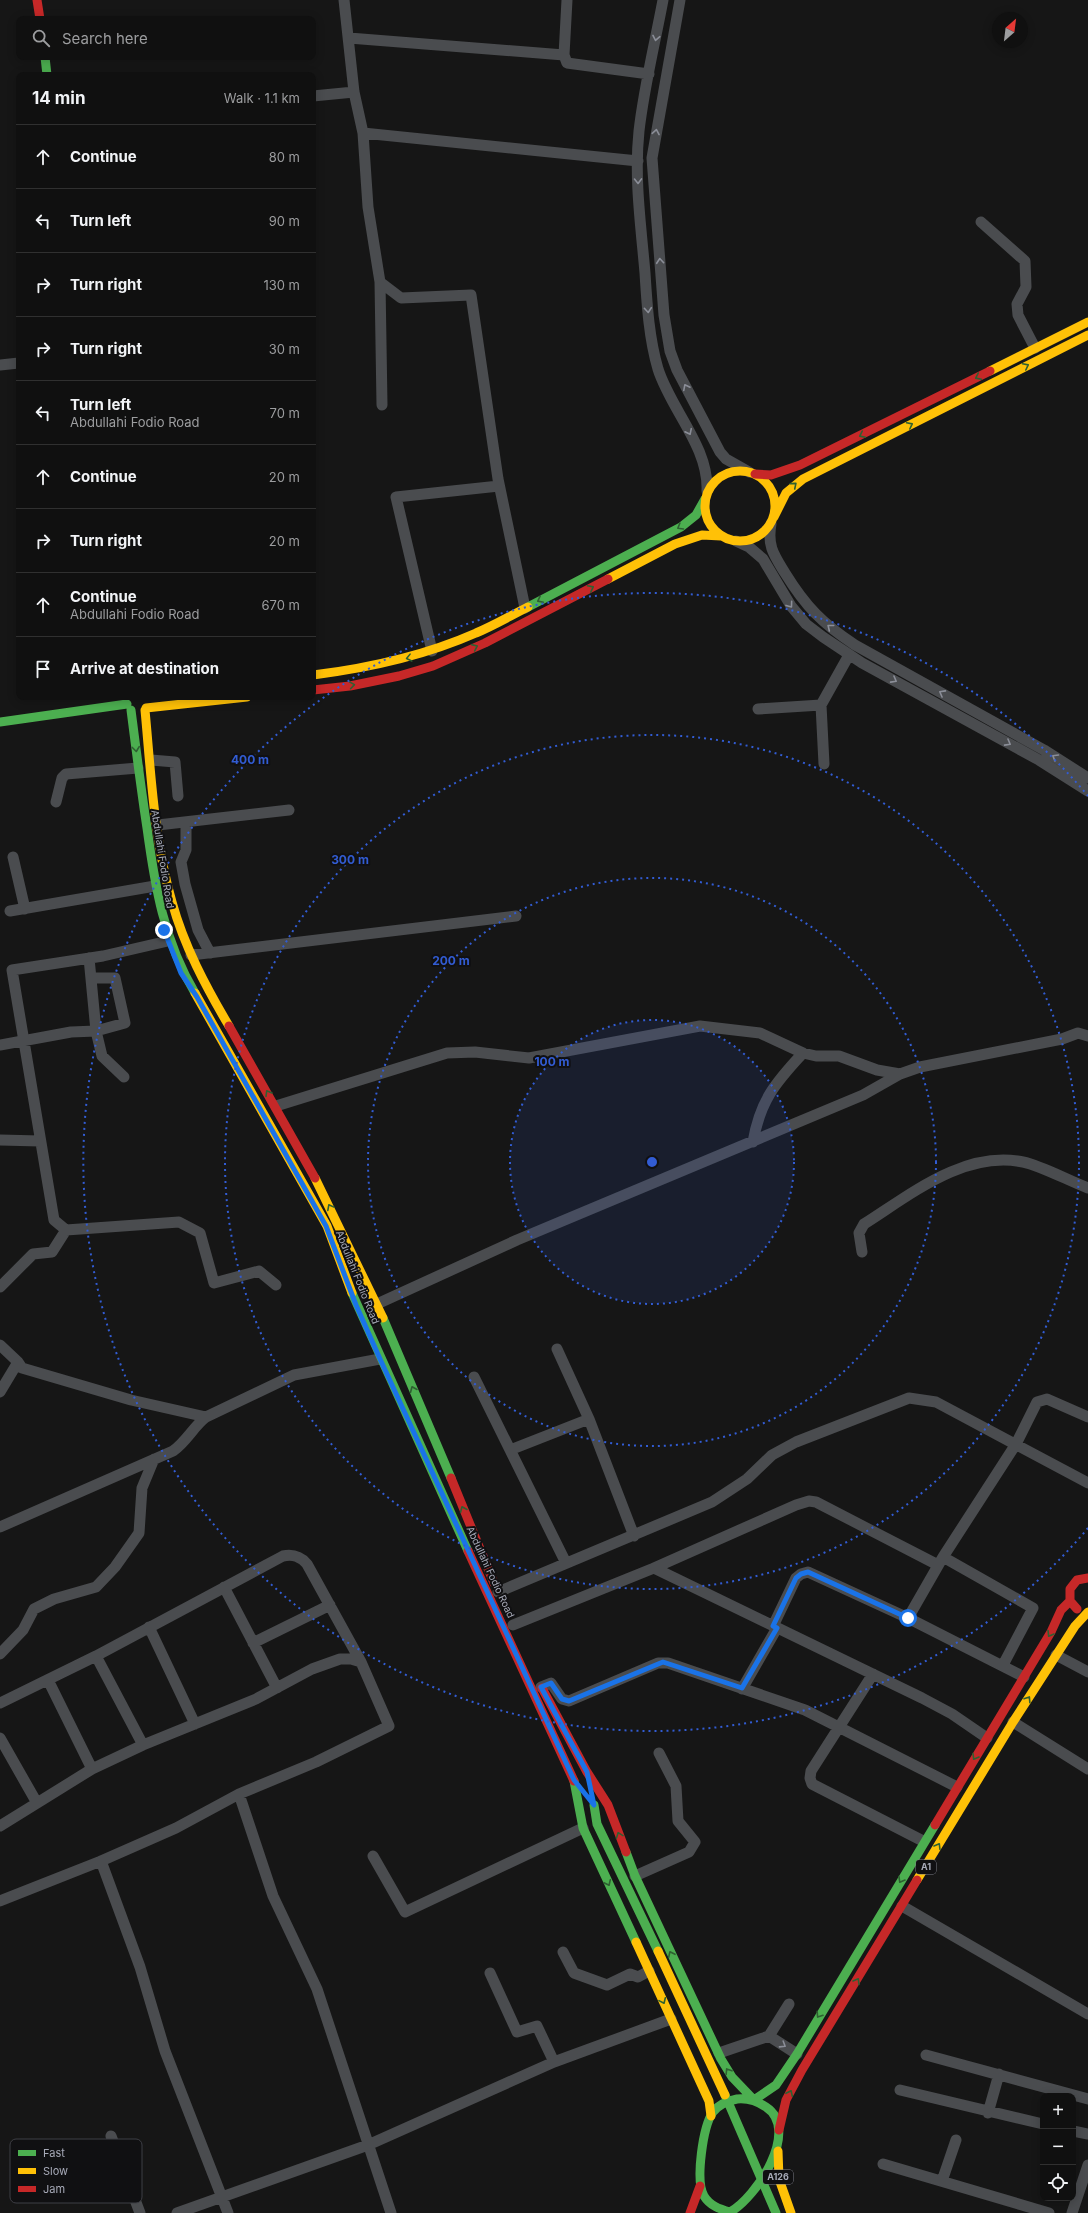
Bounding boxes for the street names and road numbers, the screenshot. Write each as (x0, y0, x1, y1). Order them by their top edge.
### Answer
street label: Abdullahi Fodio Road (149, 809, 177, 909)
street label: Abdullahi Fodio Road (334, 1229, 382, 1325)
street label: Abdullahi Fodio Road (465, 1524, 517, 1620)
road number: A1 (916, 1860, 936, 1874)
road number: A126 (763, 2170, 793, 2184)

